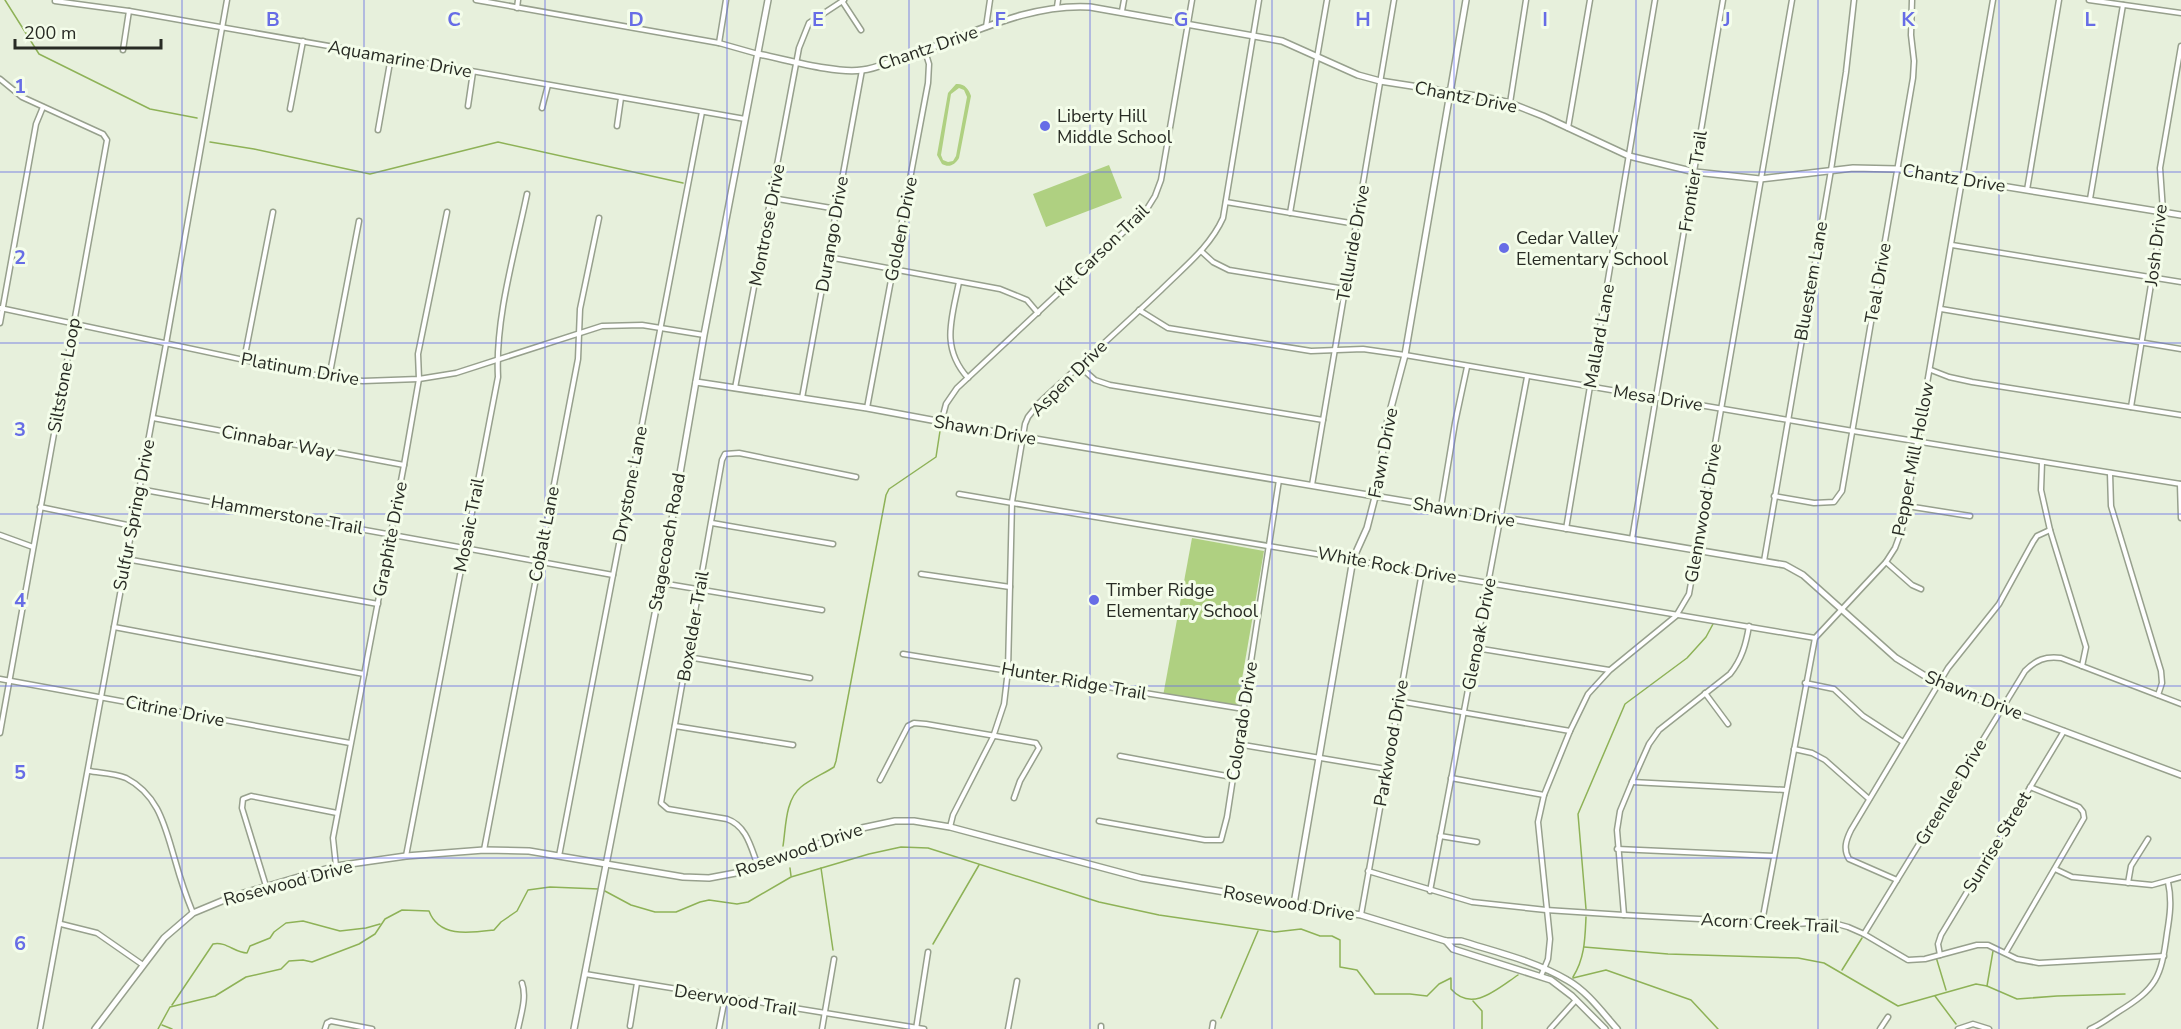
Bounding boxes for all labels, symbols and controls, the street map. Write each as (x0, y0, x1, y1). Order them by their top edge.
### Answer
text: B (266, 6, 280, 33)
text: C (447, 6, 461, 33)
text: D (628, 6, 644, 33)
text: E (812, 6, 824, 33)
text: F (994, 6, 1006, 33)
text: G (1174, 6, 1188, 33)
text: H (1355, 6, 1371, 33)
text: I (1542, 6, 1548, 33)
text: J (1722, 6, 1731, 33)
text: K (1901, 6, 1915, 33)
text: L (2084, 6, 2096, 33)
scale bar (15, 12, 160, 50)
street label: Chantz Drive (875, 20, 981, 76)
text: 200 m (24, 21, 76, 45)
street label: Aquamarine Drive (326, 35, 474, 83)
text: 1 (14, 73, 26, 100)
street label: Chantz Drive (1413, 75, 1519, 119)
place label: Liberty Hill Middle School (1057, 104, 1173, 149)
marker: Liberty Hill Middle School (1038, 119, 1052, 133)
street label: Frontier Trail (1673, 128, 1713, 233)
street label: Chantz Drive (1901, 158, 2007, 198)
street label: Montrose Drive (743, 162, 791, 288)
street label: Durango Drive (810, 174, 854, 294)
street label: Golden Drive (879, 175, 923, 283)
street label: Telluride Drive (1331, 183, 1375, 303)
street label: Kit Carson Trail (1050, 198, 1155, 301)
street label: Josh Drive (2139, 203, 2173, 288)
street label: Bluestem Lane (1789, 219, 1833, 343)
place label: Cedar Valley Elementary School (1516, 226, 1669, 271)
marker: Cedar Valley Elementary School (1497, 241, 1511, 255)
street label: Teal Drive (1859, 241, 1897, 325)
text: 2 (14, 244, 26, 271)
street label: Mallard Lane (1578, 282, 1620, 390)
street label: Siltstone Loop (42, 316, 86, 434)
street label: Aspen Drive (1025, 334, 1113, 422)
street label: Platinum Drive (239, 347, 361, 391)
street label: Mesa Drive (1611, 379, 1705, 417)
street label: Pepper Mill Hollow (1886, 380, 1940, 538)
street label: Fawn Drive (1362, 406, 1404, 500)
street label: Shawn Drive (932, 409, 1038, 451)
text: 3 (14, 416, 26, 443)
street label: Cinnabar Way (219, 419, 337, 465)
street label: Drystone Lane (607, 424, 653, 544)
street label: Sulfur Spring Drive (108, 437, 160, 593)
street label: Glennwood Drive (1679, 441, 1727, 585)
street label: Stagecoach Road (643, 471, 691, 613)
street label: Mosaic Trail (448, 475, 490, 574)
street label: Graphite Drive (367, 479, 413, 599)
street label: Cobalt Lane (523, 484, 565, 584)
street label: Hammerstone Trail (209, 490, 366, 540)
street label: Shawn Drive (1411, 491, 1517, 533)
street label: White Rock Drive (1315, 541, 1459, 589)
street label: Boxelder Trail (671, 568, 715, 683)
street label: Glenoak Drive (1456, 576, 1502, 692)
place label: Timber Ridge Elementary School (1106, 578, 1259, 623)
text: 4 (14, 587, 26, 614)
marker: Timber Ridge Elementary School (1087, 593, 1101, 607)
street label: Hunter Ridge Trail (999, 656, 1149, 706)
street label: Colorado Drive (1221, 660, 1263, 782)
street label: Shawn Drive (1922, 665, 2026, 725)
street label: Parkwood Drive (1368, 678, 1414, 808)
street label: Citrine Drive (123, 690, 227, 732)
street label: Greenlee Drive (1910, 734, 1992, 850)
text: 5 (14, 759, 26, 786)
street label: Sunrise Street (1957, 786, 2037, 897)
street label: Rosewood Drive (732, 817, 866, 883)
street label: Rosewood Drive (221, 854, 355, 912)
street label: Rosewood Drive (1222, 880, 1356, 926)
street label: Acorn Creek Trail (1700, 907, 1840, 939)
text: 6 (14, 930, 26, 957)
street label: Deerwood Trail (673, 978, 800, 1022)

